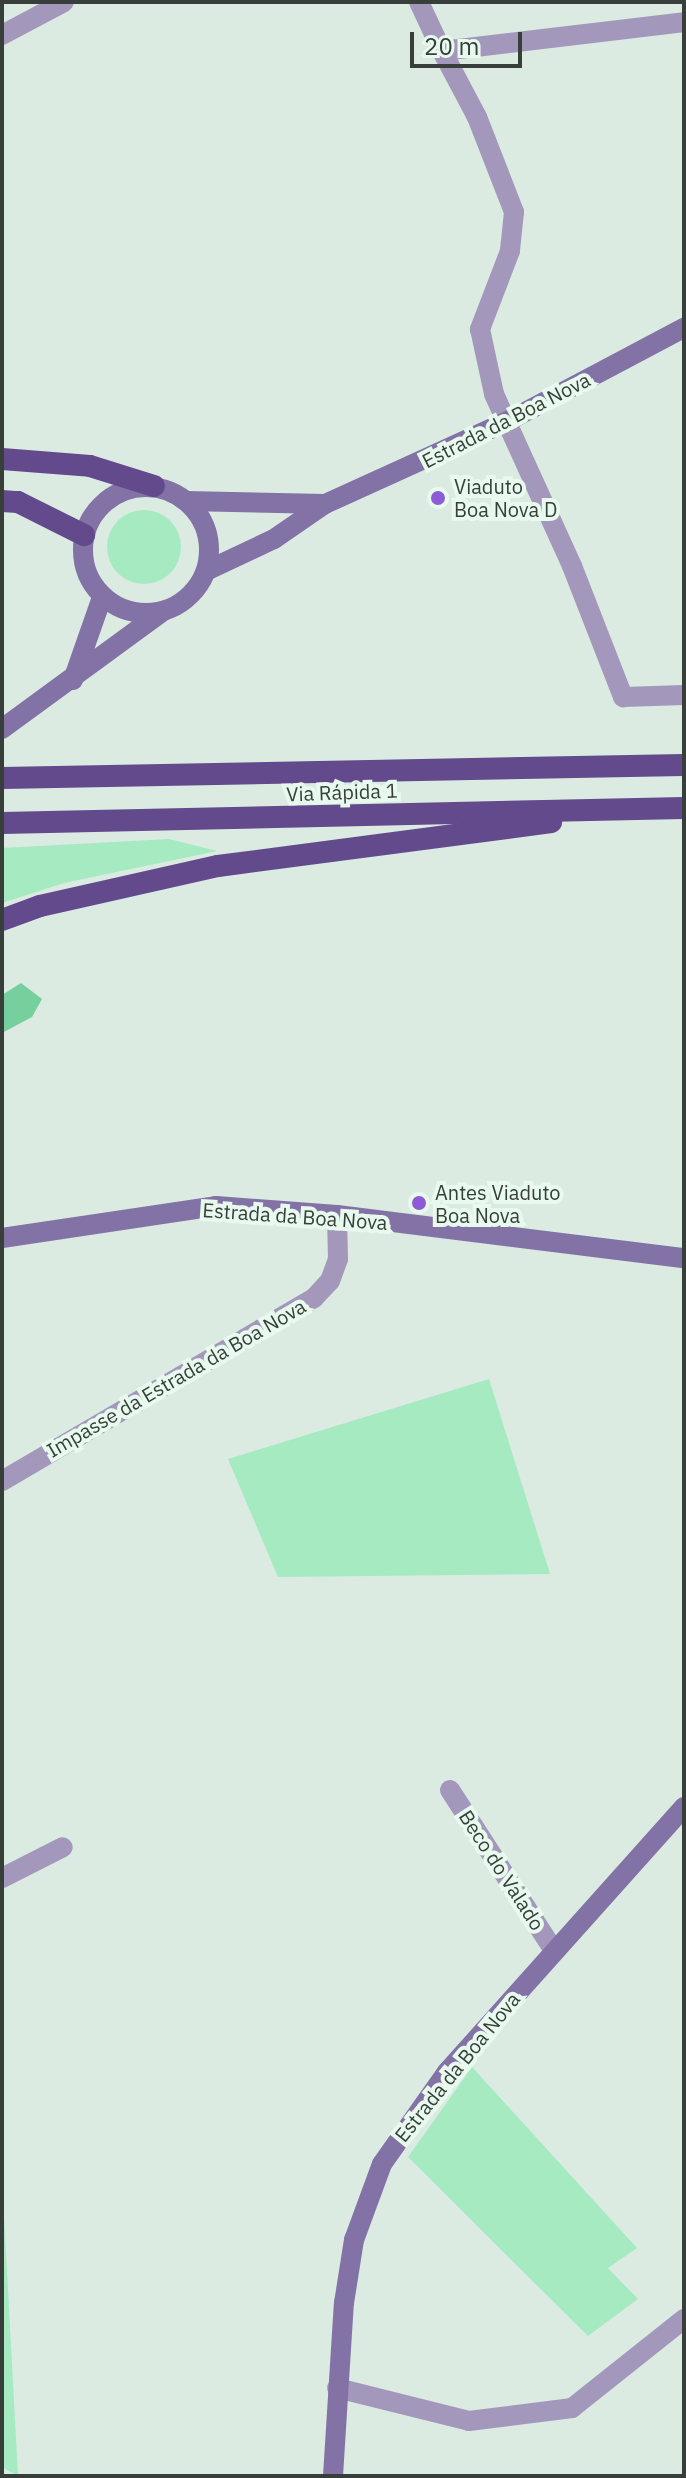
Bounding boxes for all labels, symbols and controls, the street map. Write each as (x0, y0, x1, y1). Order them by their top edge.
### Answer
scale bar (414, 16, 526, 66)
text: 20 m (424, 30, 479, 62)
street label: Estrada da Boa Nova (418, 367, 594, 473)
place label: Viaduto Boa Nova D (454, 474, 557, 521)
marker: Viaduto Boa Nova D (429, 489, 447, 507)
street label: Via Rápida 1 (286, 778, 398, 806)
place label: Antes Viaduto Boa Nova (435, 1180, 561, 1227)
marker: Antes Viaduto Boa Nova (410, 1194, 428, 1212)
street label: Estrada da Boa Nova (202, 1198, 388, 1234)
street label: Impasse da Estrada da Boa Nova (42, 1294, 310, 1462)
street label: Beco do Valado (454, 1805, 550, 1935)
street label: Estrada da Boa Nova (389, 1987, 525, 2147)

